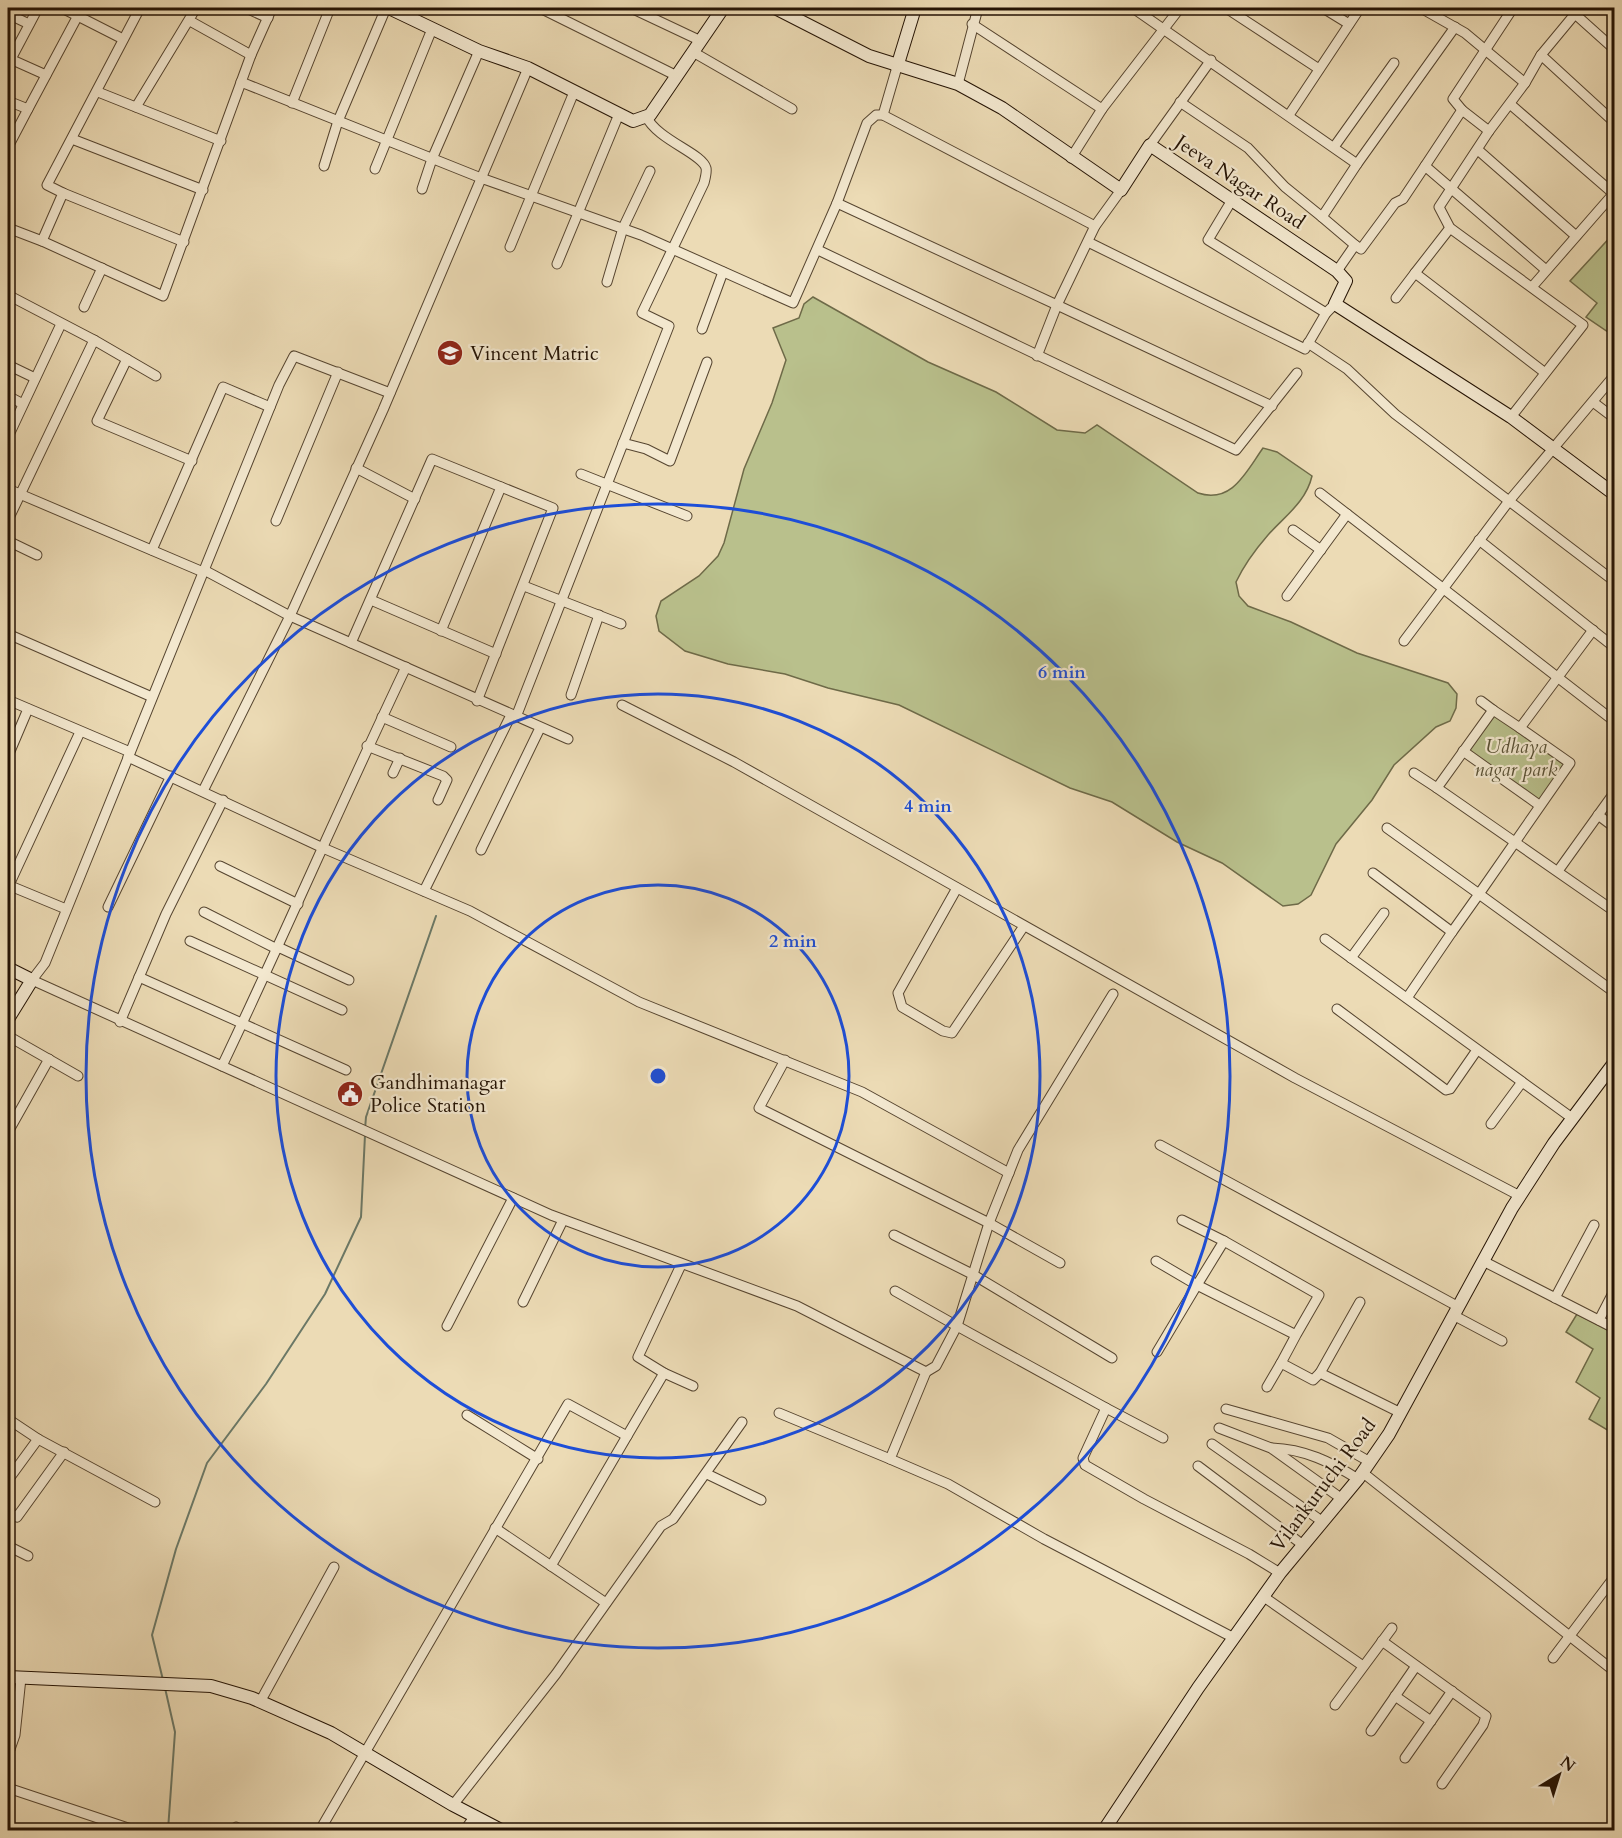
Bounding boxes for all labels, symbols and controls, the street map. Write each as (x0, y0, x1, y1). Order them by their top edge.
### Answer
street label: Jeeva Nagar Road (1167, 127, 1311, 236)
school or university icon: Vincent Matric (435, 338, 465, 368)
place label: Vincent Matric (470, 340, 599, 367)
text: 6 min (1038, 660, 1086, 685)
park label: Udhaya nagar park (1475, 733, 1557, 783)
text: 4 min (904, 794, 952, 819)
text: 2 min (769, 929, 817, 954)
centre of rings (648, 1066, 668, 1086)
place label: Gandhimanagar Police Station (370, 1069, 507, 1119)
public building icon: Gandhimanagar Police Station (335, 1079, 365, 1109)
street label: Vilankuruchi Road (1264, 1413, 1382, 1557)
north arrow (1529, 1745, 1589, 1805)
text: N (1555, 1751, 1580, 1777)

